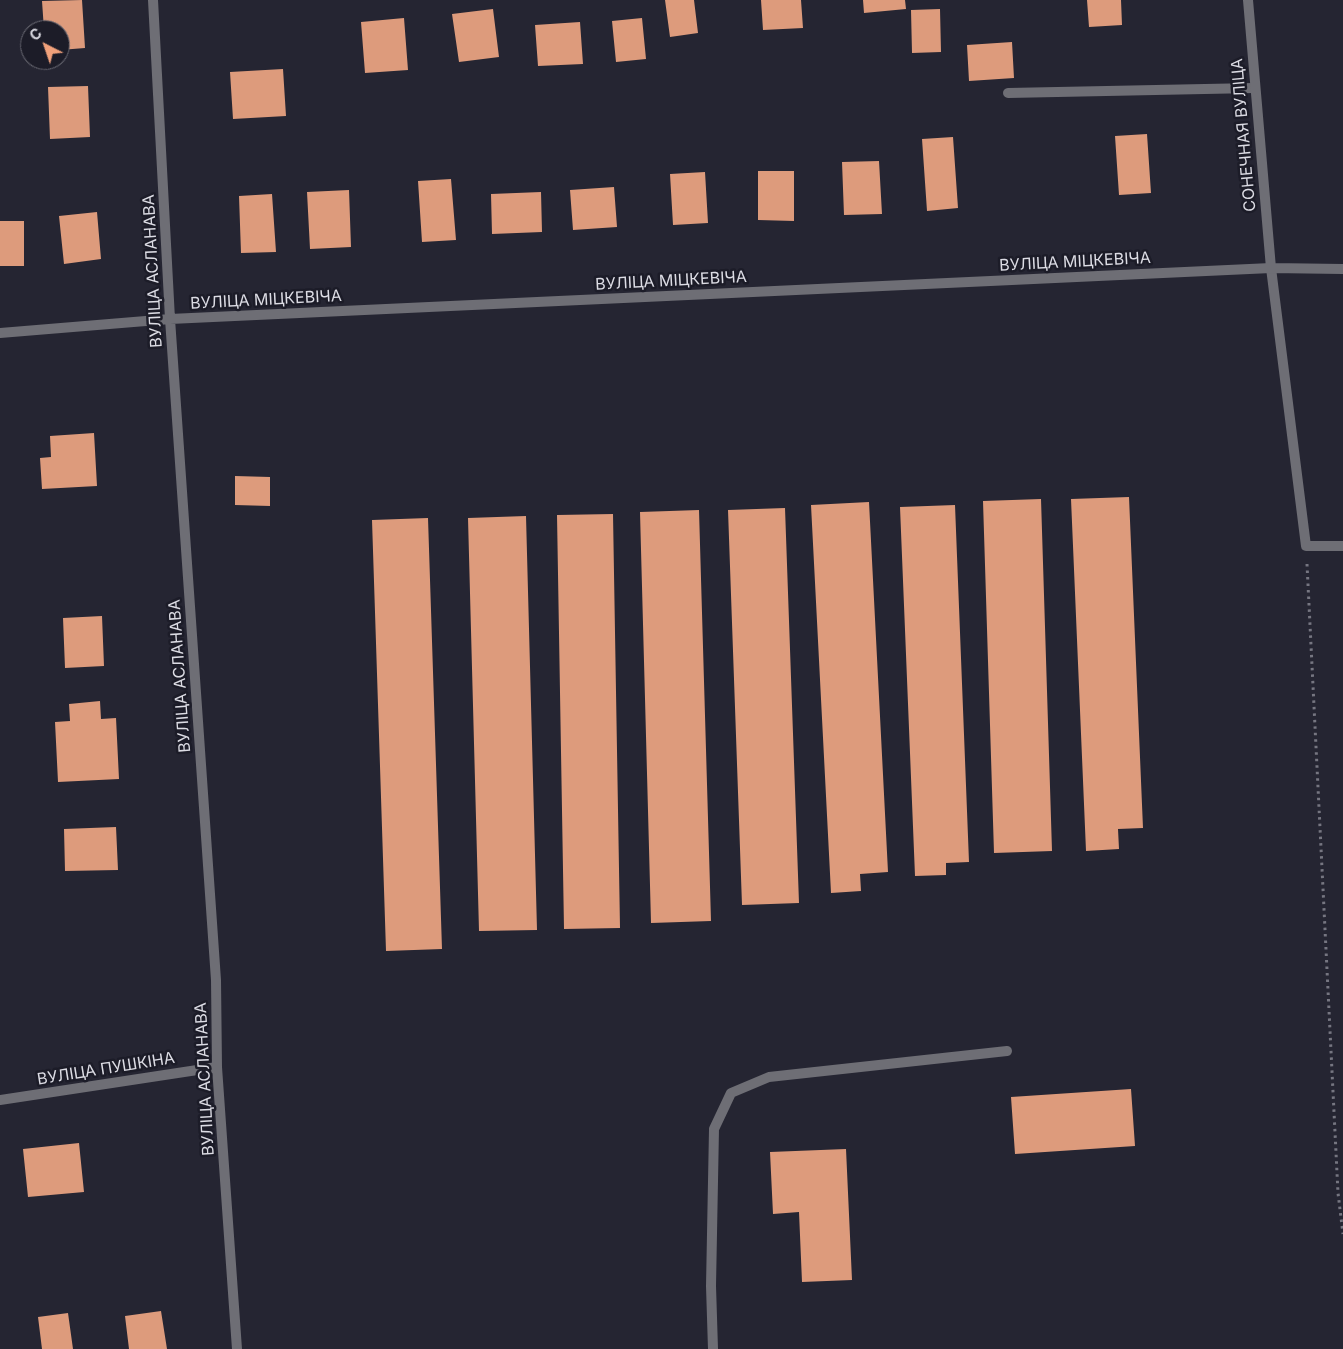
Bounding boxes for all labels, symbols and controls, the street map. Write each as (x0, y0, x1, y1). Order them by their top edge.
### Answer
north arrow (20, 20, 70, 70)
text: С (26, 24, 45, 44)
street label: СОНЕЧНАЯ ВУЛІЦА (1228, 58, 1260, 212)
street label: ВУЛІЦА АСЛАНАВА (139, 194, 167, 348)
street label: ВУЛІЦА МІЦКЕВІЧА (999, 248, 1151, 276)
street label: ВУЛІЦА МІЦКЕВІЧА (595, 267, 747, 295)
street label: ВУЛІЦА МІЦКЕВІЧА (190, 286, 342, 314)
street label: ВУЛІЦА АСЛАНАВА (165, 599, 195, 753)
street label: ВУЛІЦА АСЛАНАВА (191, 1002, 219, 1156)
street label: ВУЛІЦА ПУШКІНА (36, 1049, 176, 1089)

